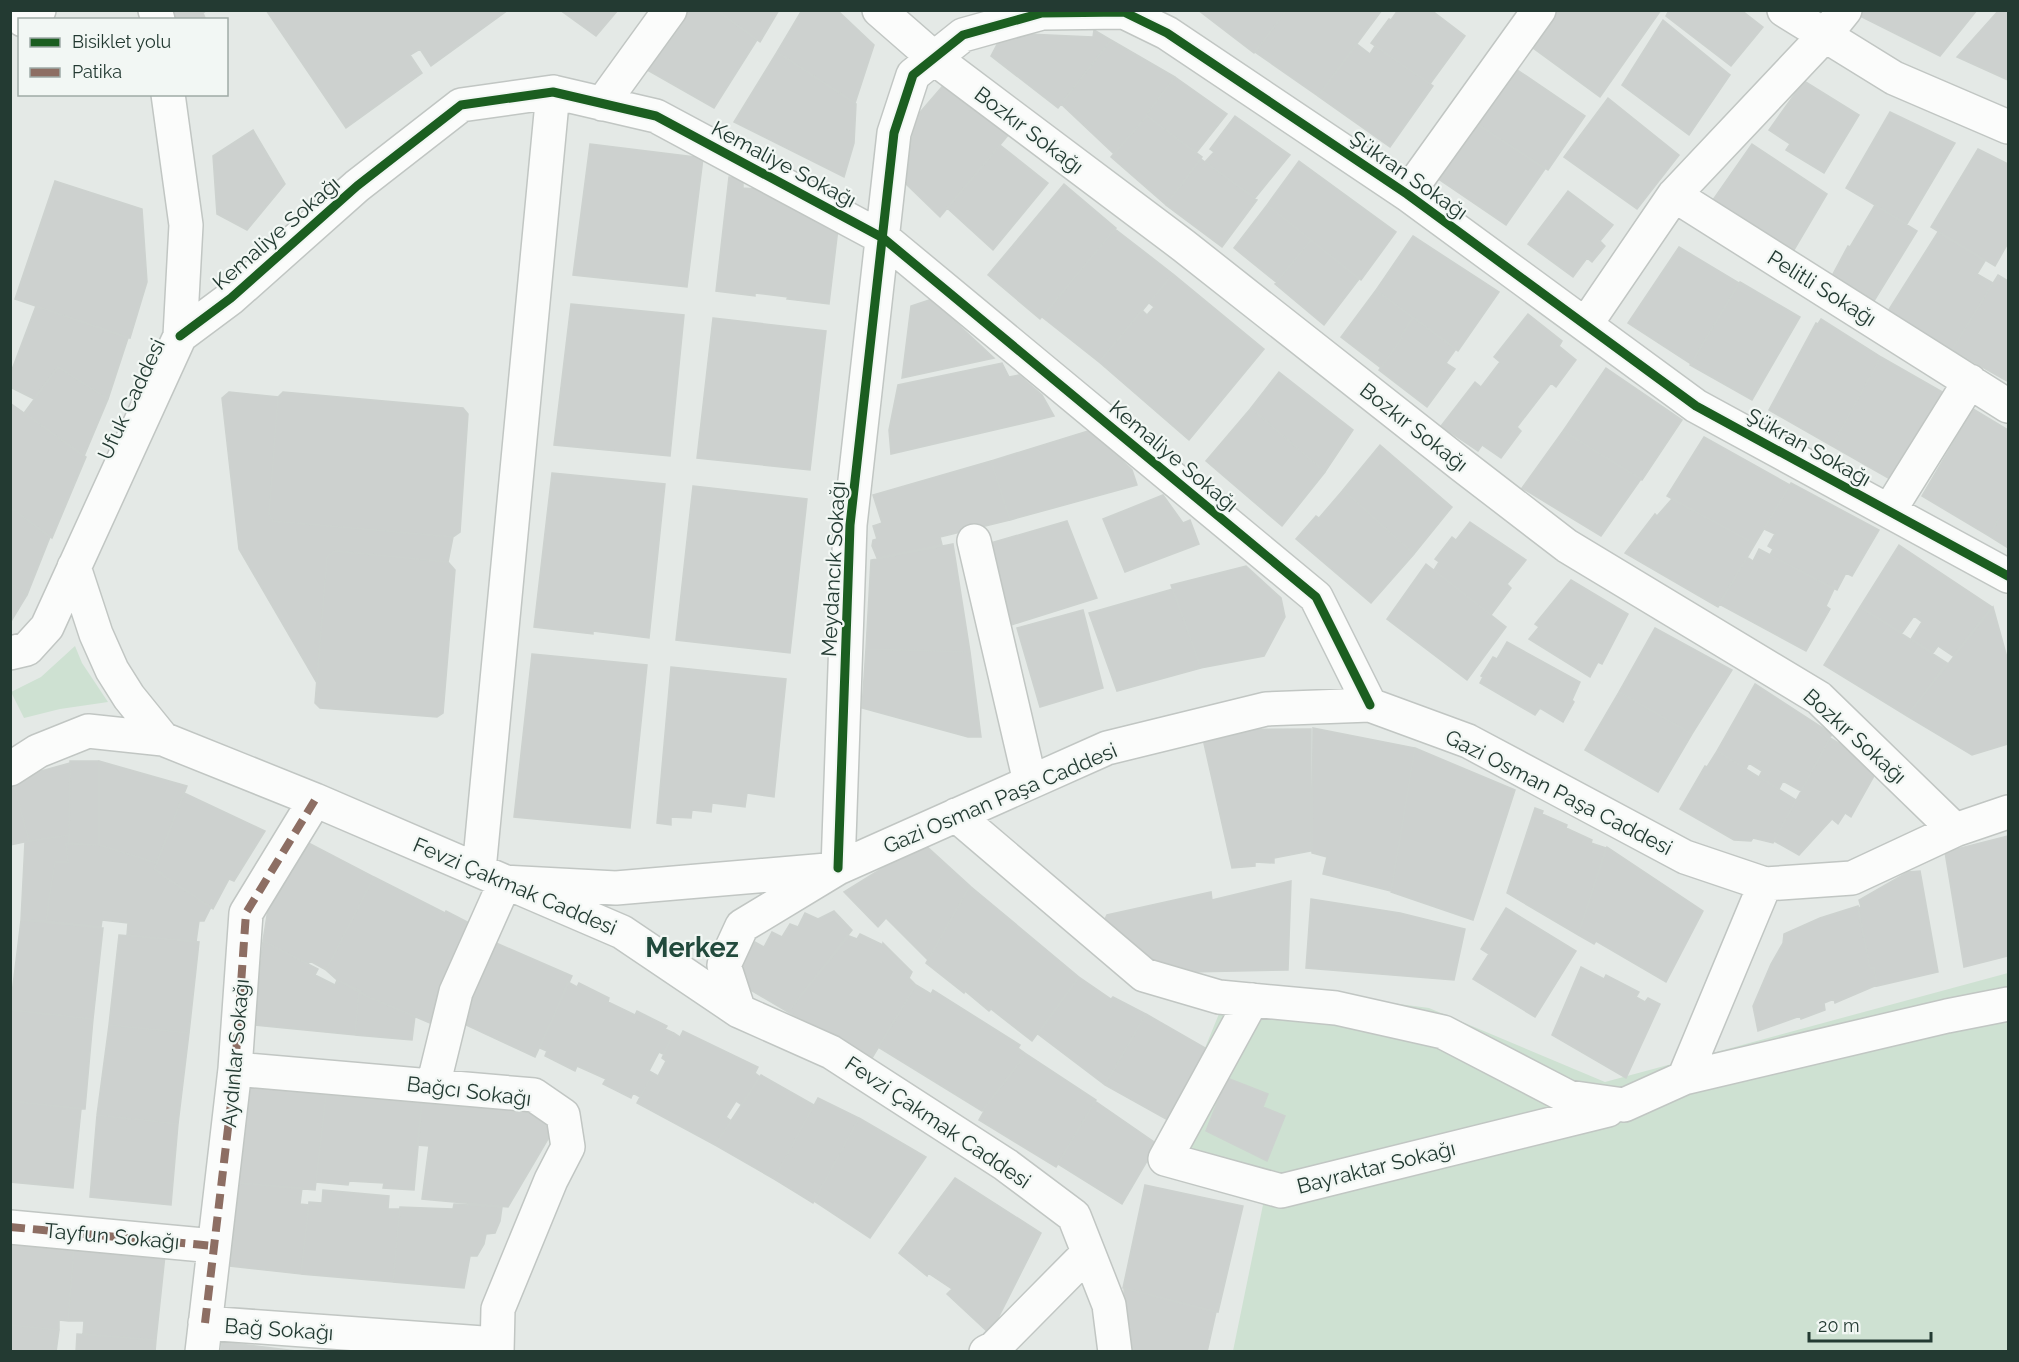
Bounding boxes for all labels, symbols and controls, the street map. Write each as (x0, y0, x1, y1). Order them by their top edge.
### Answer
legend (18, 18, 228, 96)
text: Bisiklet yolu (72, 31, 171, 52)
text: Patika (72, 61, 122, 82)
street label: Bozkır Sokağı (970, 81, 1088, 179)
street label: Kemaliye Sokağı (707, 115, 861, 213)
street label: Şükran Sokağı (1345, 125, 1473, 225)
street label: Kemaliye Sokağı (207, 171, 345, 295)
street label: Pelitli Sokağı (1763, 245, 1881, 331)
street label: Ufuk Caddesi (92, 334, 170, 464)
street label: Bozkır Sokağı (1355, 377, 1473, 477)
street label: Kemaliye Sokağı (1105, 395, 1243, 517)
street label: Şükran Sokağı (1743, 403, 1875, 491)
street label: Meydancık Sokağı (816, 480, 850, 658)
street label: Bozkır Sokağı (1798, 683, 1912, 789)
street label: Gazi Osman Paşa Caddesi (1441, 724, 1677, 860)
street label: Gazi Osman Paşa Caddesi (879, 737, 1121, 859)
street label: Fevzi Çakmak Caddesi (410, 832, 620, 940)
district label: Merkez (645, 932, 739, 963)
street label: Aydınlar Sokağı (216, 978, 254, 1128)
street label: Fevzi Çakmak Caddesi (840, 1051, 1036, 1193)
street label: Bağcı Sokağı (405, 1071, 533, 1111)
street label: Bayraktar Sokağı (1294, 1135, 1458, 1199)
street label: Tayfun Sokağı (43, 1218, 181, 1254)
scale bar (1809, 1305, 1930, 1343)
street label: Bağ Sokağı (224, 1313, 334, 1345)
text: 20 m (1818, 1315, 1860, 1336)

